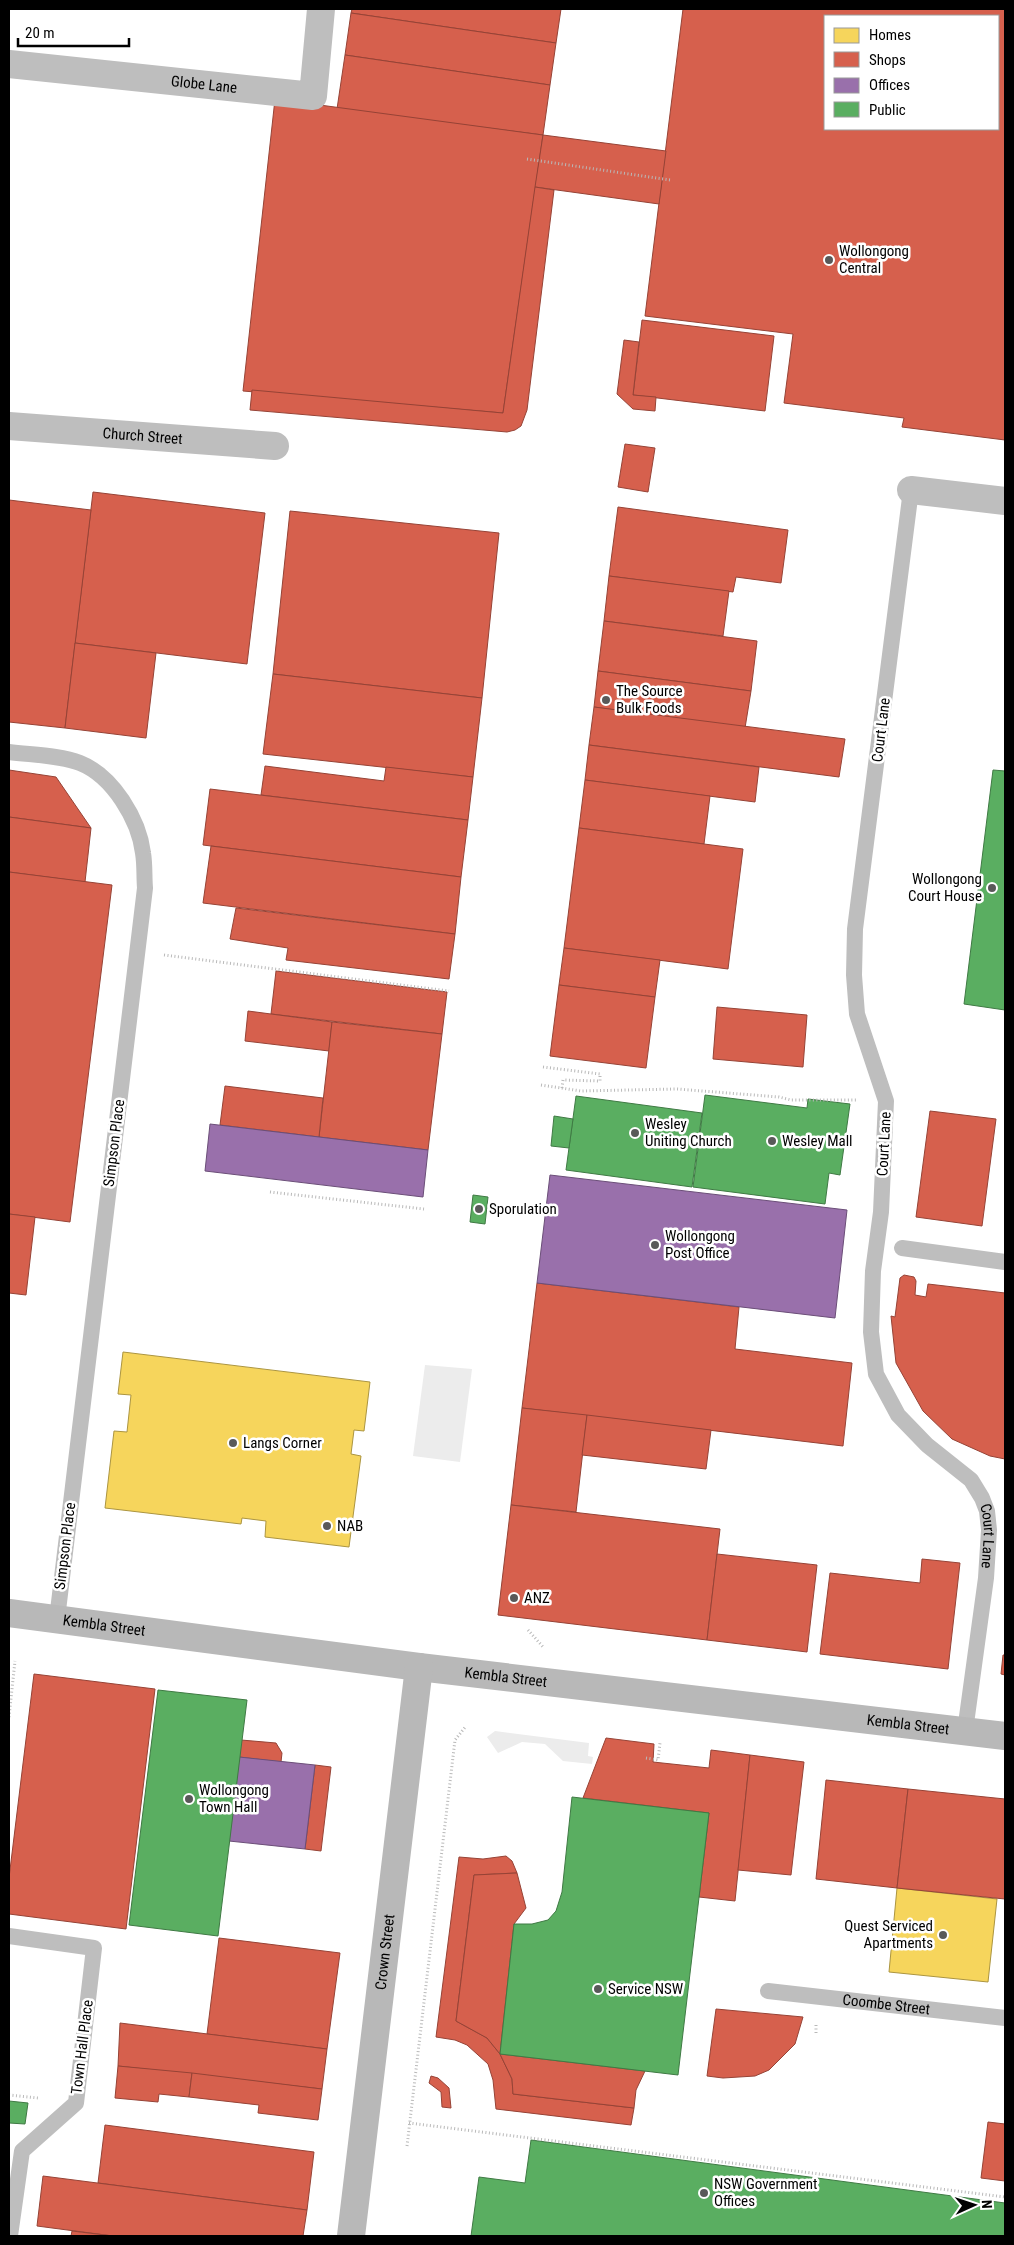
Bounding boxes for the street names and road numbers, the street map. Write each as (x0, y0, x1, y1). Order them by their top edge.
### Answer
street label: Globe Lane (170, 72, 238, 97)
street label: Church Street (102, 424, 183, 448)
street label: Court Lane (868, 697, 894, 763)
street label: Simpson Place (100, 1098, 128, 1188)
street label: Court Lane (873, 1111, 895, 1177)
street label: Simpson Place (51, 1501, 79, 1591)
street label: Court Lane (976, 1501, 998, 1569)
street label: Kembla Street (62, 1611, 147, 1640)
street label: Kembla Street (464, 1663, 548, 1691)
street label: Kembla Street (866, 1711, 950, 1738)
street label: Crown Street (371, 1913, 398, 1991)
street label: Coombe Street (842, 1991, 931, 2018)
street label: Town Hall Place (67, 1999, 97, 2095)

